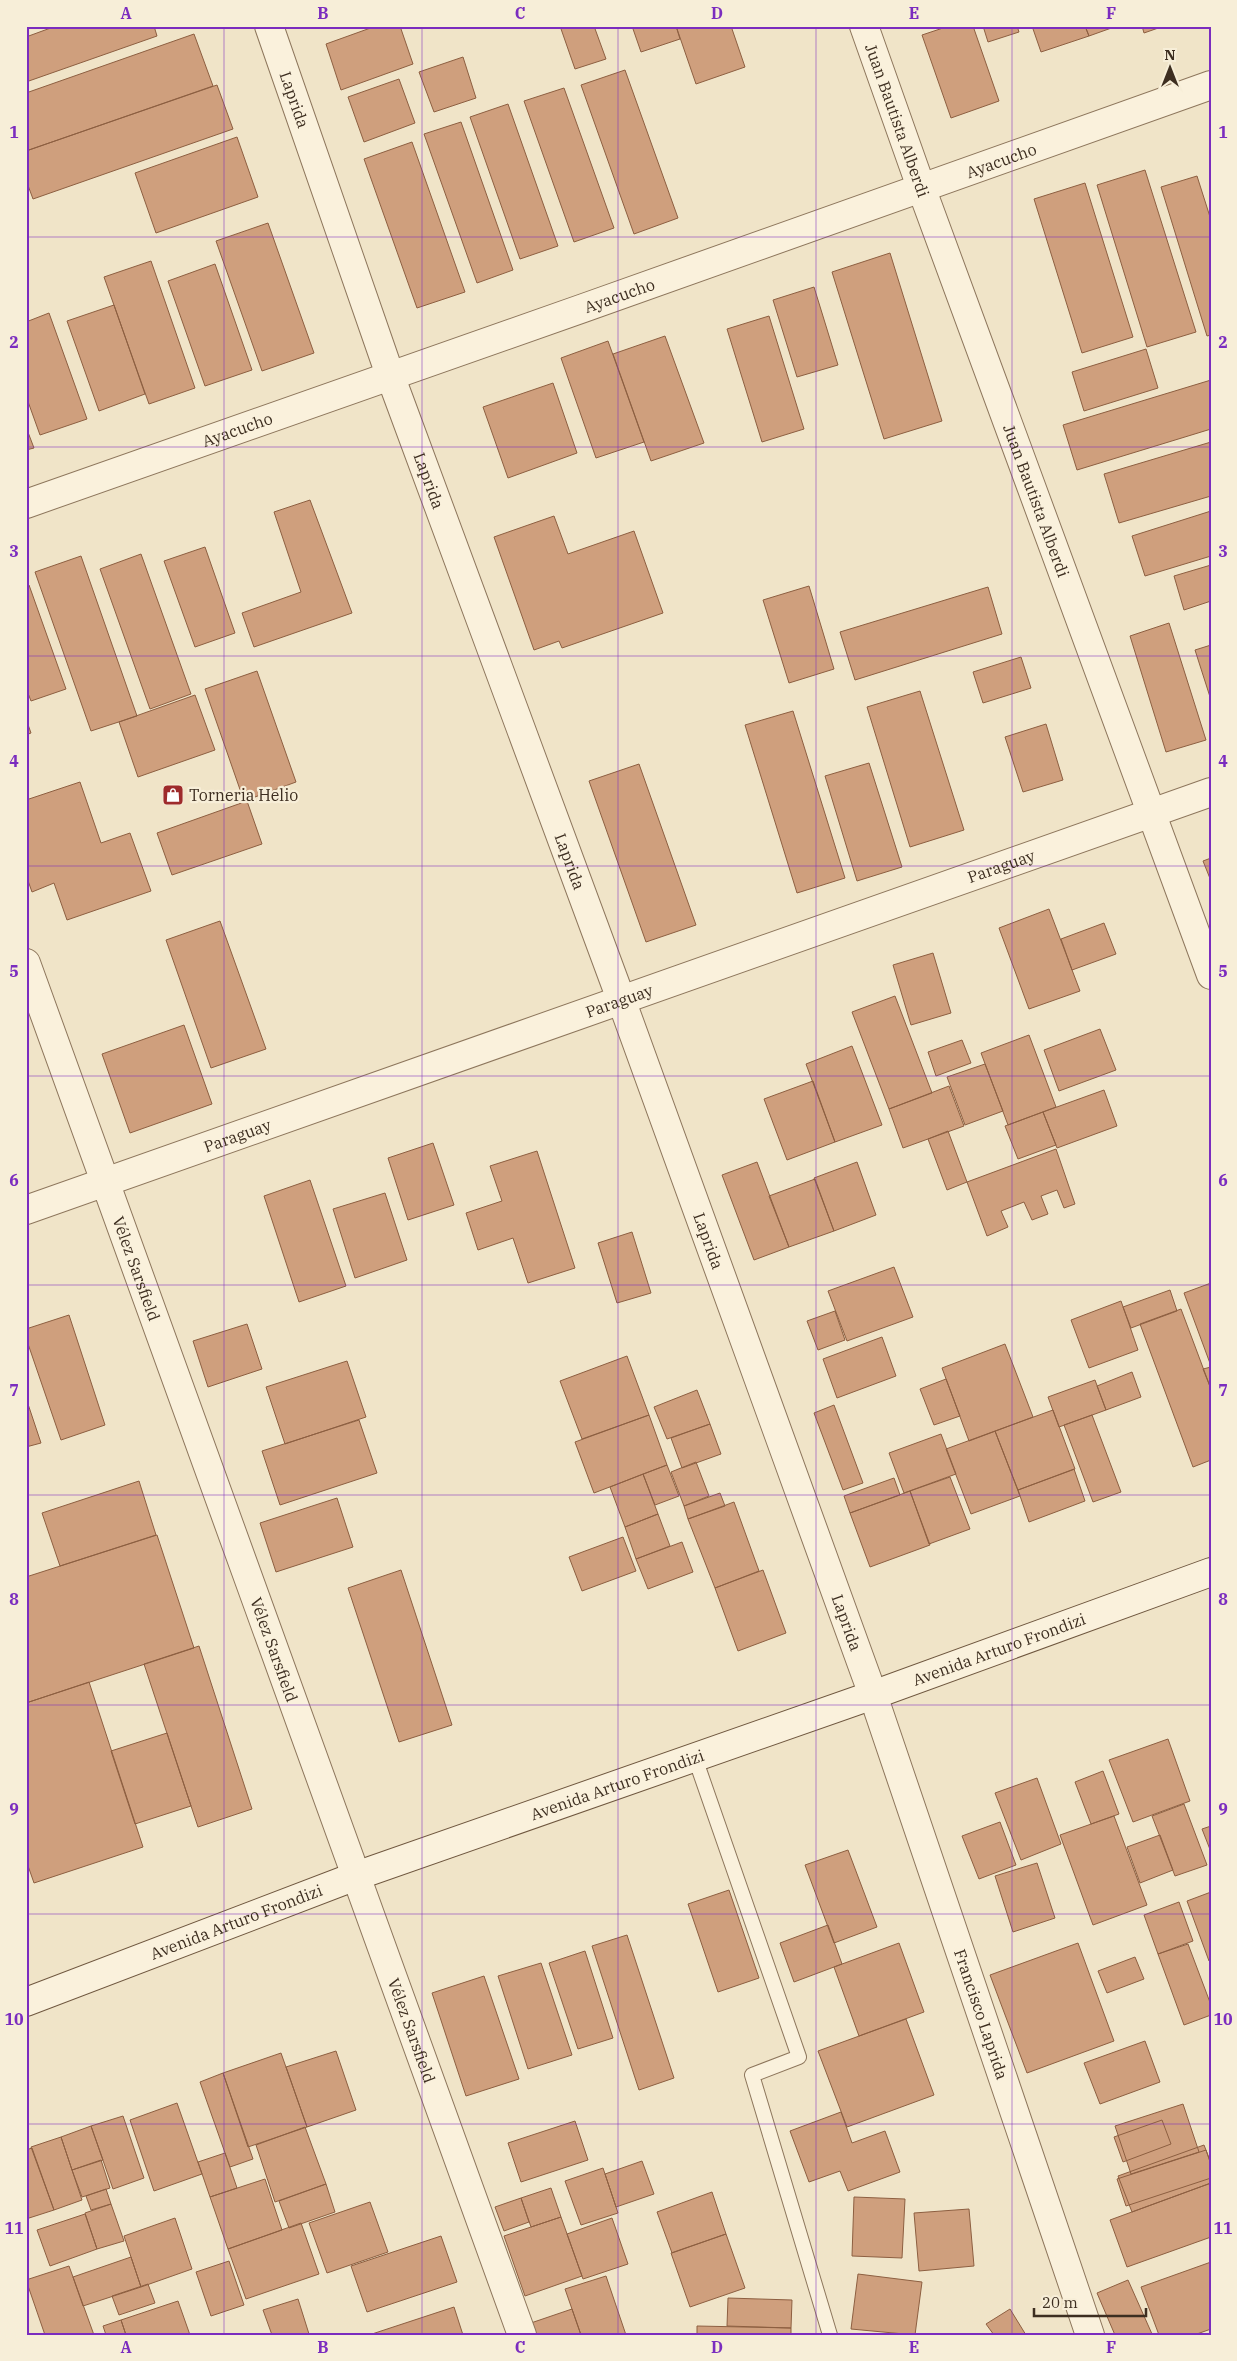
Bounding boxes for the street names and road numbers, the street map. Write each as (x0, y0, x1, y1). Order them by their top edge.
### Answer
street label: Juan Bautista Alberdi (861, 41, 934, 200)
street label: Laprida (275, 69, 314, 131)
street label: Ayacucho (963, 139, 1039, 182)
street label: Ayacucho (582, 274, 657, 317)
street label: Ayacucho (199, 408, 275, 451)
street label: Juan Bautista Alberdi (999, 421, 1074, 580)
street label: Laprida (410, 450, 449, 512)
street label: Laprida (550, 830, 590, 893)
street label: Paraguay (965, 845, 1038, 887)
street label: Paraguay (583, 980, 656, 1022)
street label: Paraguay (201, 1114, 274, 1157)
street label: Laprida (689, 1210, 728, 1272)
street label: Vélez Sarsfield (108, 1214, 165, 1324)
street label: Laprida (827, 1592, 866, 1654)
street label: Vélez Sarsfield (246, 1595, 302, 1705)
street label: Avenida Arturo Frondizi (910, 1609, 1088, 1690)
street label: Avenida Arturo Frondizi (528, 1745, 707, 1824)
street label: Avenida Arturo Frondizi (147, 1880, 325, 1964)
street label: Francisco Laprida (950, 1946, 1013, 2082)
street label: Vélez Sarsfield (384, 1975, 440, 2086)

